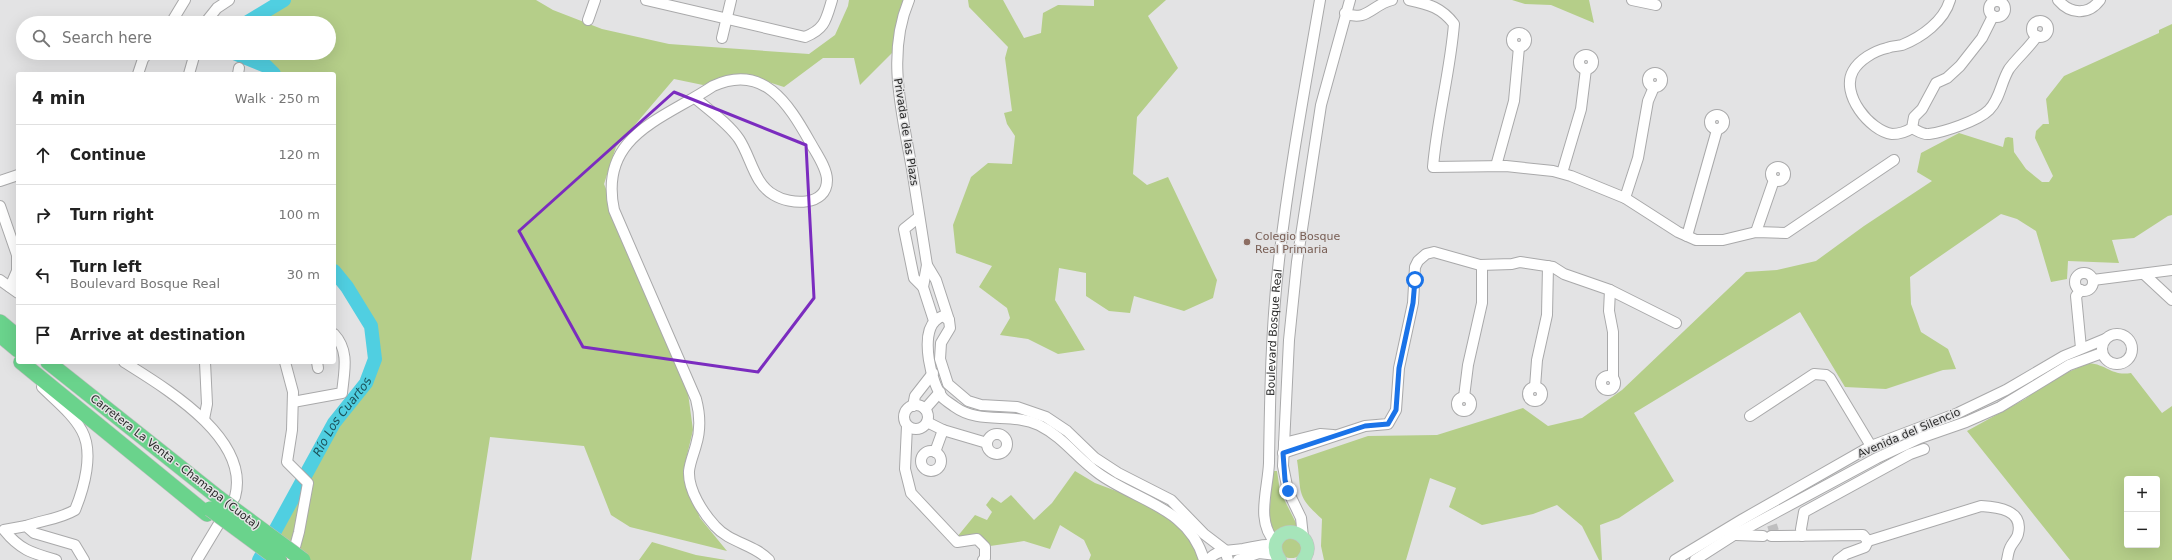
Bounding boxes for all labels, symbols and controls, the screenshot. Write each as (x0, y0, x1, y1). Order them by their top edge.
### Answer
search box (16, 16, 336, 60)
icon: search (30, 27, 52, 49)
text: Search here (62, 29, 152, 47)
street label: Privada de las Plazs (891, 77, 921, 187)
text: 4 min (32, 88, 85, 108)
text: Walk · 250 m (235, 91, 320, 106)
icon: ahead (32, 144, 54, 166)
text: Continue (70, 146, 146, 164)
text: 120 m (278, 147, 320, 162)
icon: right (32, 204, 54, 226)
text: Turn right (70, 206, 154, 224)
text: 100 m (278, 207, 320, 222)
place label: Colegio Bosque Real Primaria (1255, 230, 1340, 256)
marker: Colegio Bosque Real Primaria (1242, 237, 1252, 247)
text: Turn left (70, 258, 142, 276)
icon: left (32, 264, 54, 286)
text: 30 m (287, 267, 320, 282)
street label: Boulevard Bosque Real (1264, 268, 1284, 396)
route start (1406, 271, 1424, 289)
text: Boulevard Bosque Real (70, 276, 220, 291)
icon: arrive (32, 324, 54, 346)
text: Arrive at destination (70, 326, 245, 344)
water label: Río Los Cuartos (310, 375, 374, 459)
street label: Carretera La Venta - Chamapa (Cuota) (88, 392, 262, 532)
street label: Avenida del Silencio (1856, 405, 1963, 461)
map controls (2124, 476, 2160, 548)
button: + (2124, 476, 2160, 512)
route end (1279, 482, 1297, 500)
button: − (2124, 512, 2160, 548)

